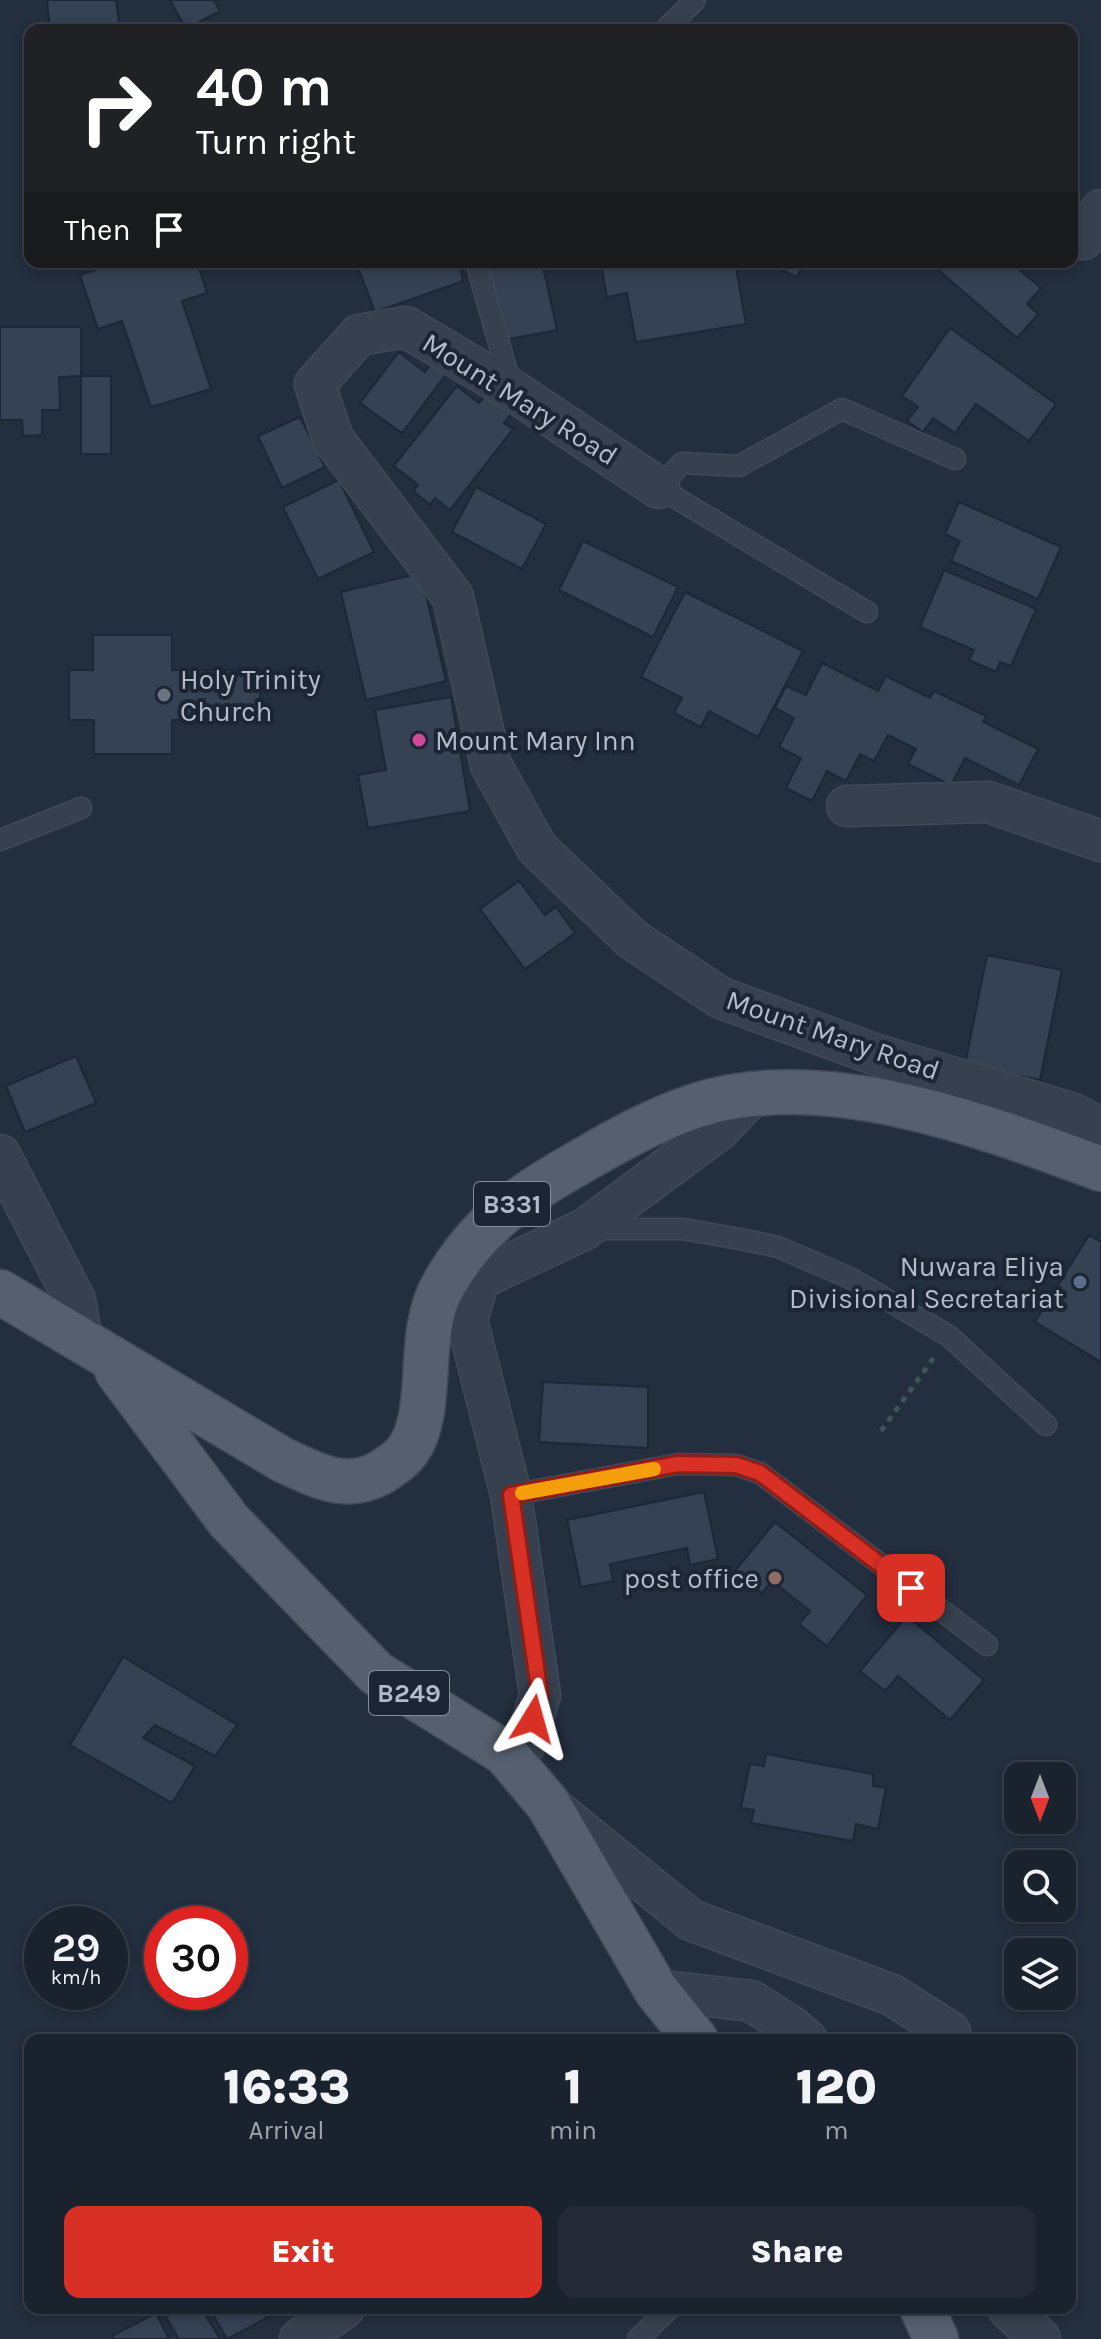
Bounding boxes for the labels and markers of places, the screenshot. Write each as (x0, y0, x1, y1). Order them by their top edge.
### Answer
place label: Holy Trinity Church (180, 663, 321, 728)
marker: Holy Trinity Church (155, 686, 173, 704)
place label: Mount Mary Inn (435, 724, 636, 757)
marker: Mount Mary Inn (410, 731, 428, 749)
place label: Nuwara Eliya Divisional Secretariat (789, 1250, 1064, 1315)
marker: Nuwara Eliya Divisional Secretariat (1071, 1273, 1089, 1291)
pin (877, 1554, 945, 1622)
place label: post office (624, 1562, 759, 1595)
marker: post office (766, 1569, 784, 1587)

